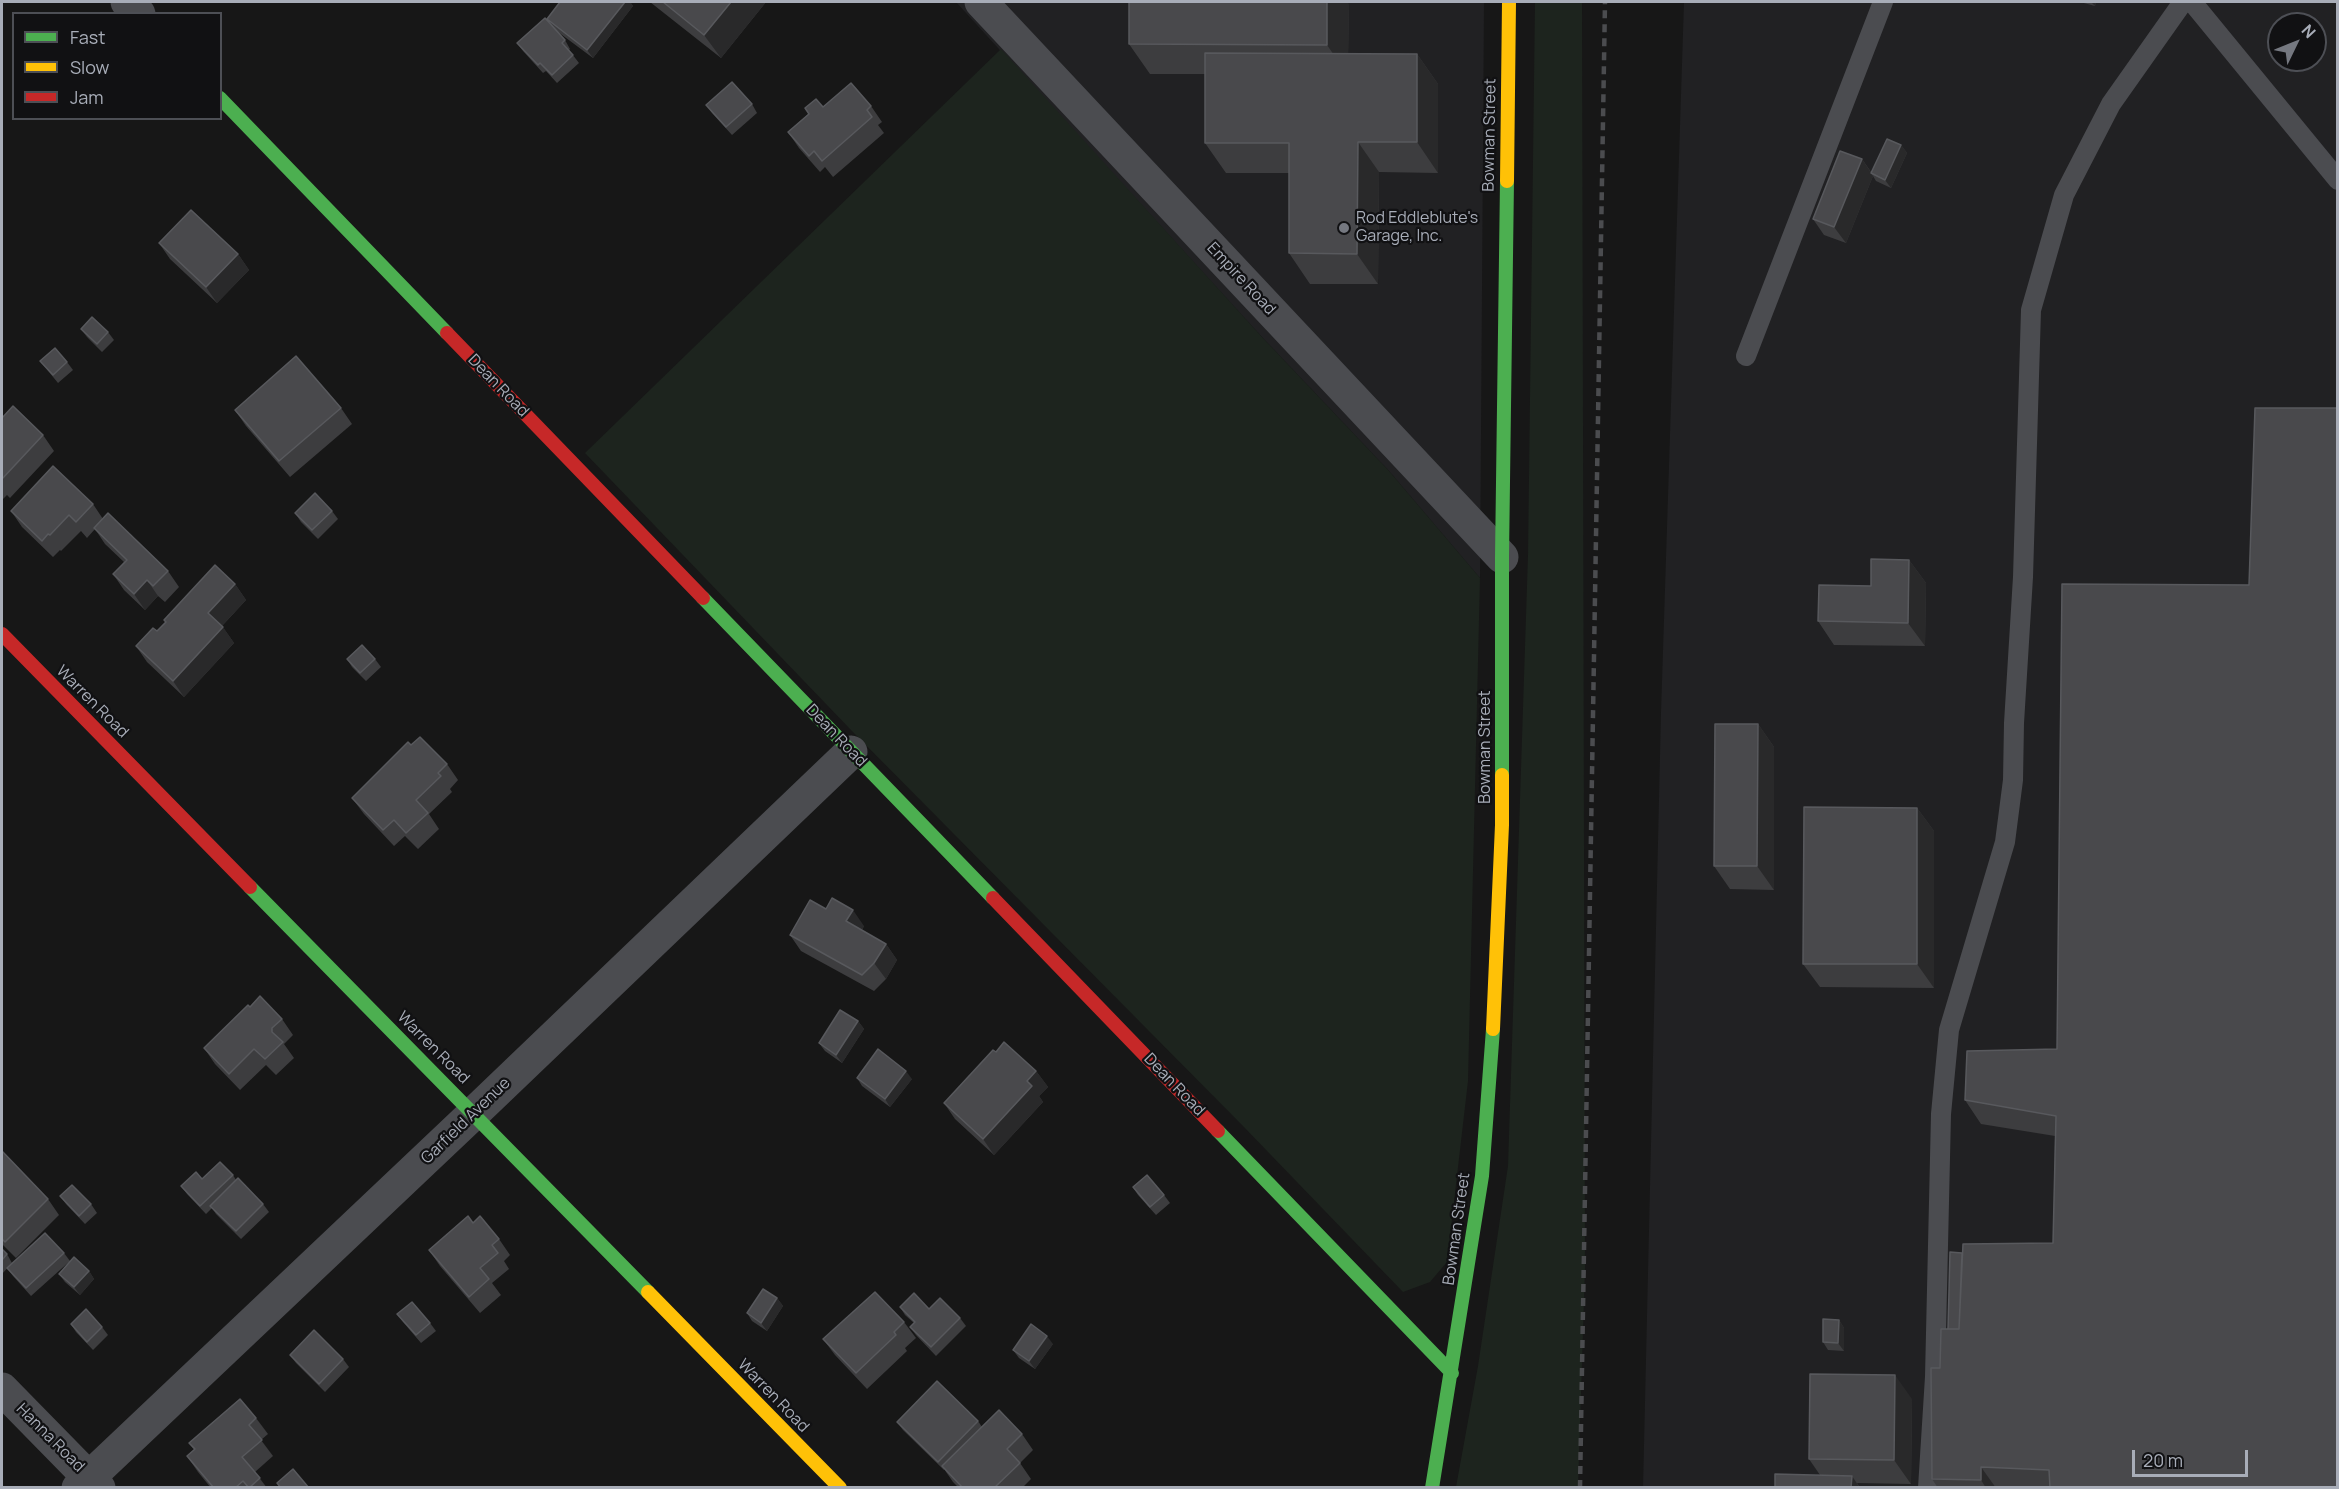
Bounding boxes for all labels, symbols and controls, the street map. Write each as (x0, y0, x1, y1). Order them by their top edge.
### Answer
legend (12, 12, 222, 120)
north arrow (2267, 12, 2327, 72)
text: N (2297, 19, 2321, 43)
text: Fast (70, 25, 105, 49)
text: Slow (70, 55, 109, 79)
street label: Bowman Street (1479, 78, 1501, 192)
text: Jam (70, 85, 104, 109)
place label: Rod Eddleblute's Garage, Inc. (1356, 209, 1478, 247)
marker: Rod Eddleblute's Garage, Inc. (1337, 221, 1351, 235)
street label: Empire Road (1203, 239, 1279, 319)
street label: Dean Road (463, 351, 533, 421)
street label: Warren Road (52, 662, 132, 742)
street label: Bowman Street (1476, 690, 1496, 804)
street label: Dean Road (801, 701, 871, 771)
street label: Warren Road (393, 1008, 473, 1088)
street label: Dean Road (1139, 1050, 1209, 1120)
street label: Garfield Avenue (418, 1074, 514, 1168)
street label: Bowman Street (1440, 1172, 1474, 1286)
street label: Warren Road (733, 1355, 813, 1437)
street label: Hanna Road (12, 1400, 88, 1476)
scale bar (2135, 1438, 2250, 1476)
text: 20 m (2143, 1448, 2183, 1472)

